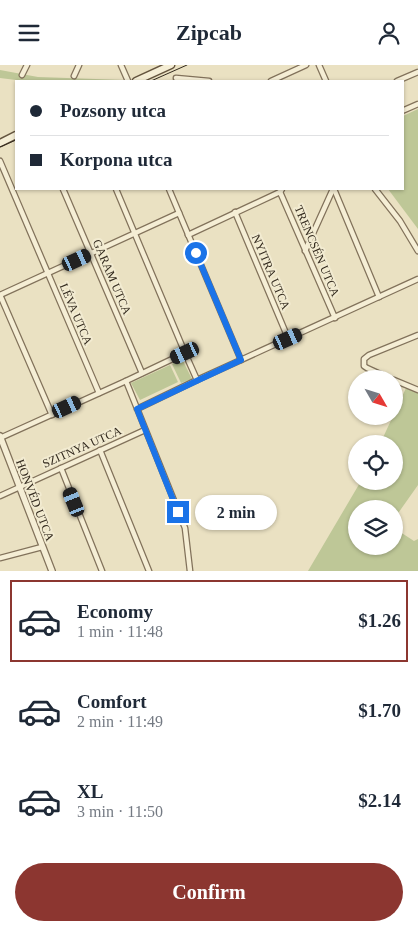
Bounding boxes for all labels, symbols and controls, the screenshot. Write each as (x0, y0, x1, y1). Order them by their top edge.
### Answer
icon: menu (15, 19, 43, 47)
icon: person (375, 19, 403, 47)
text: Zipcab (176, 20, 242, 45)
text: Pozsony utca (60, 100, 166, 121)
text: Korpona utca (60, 149, 172, 170)
street label: TRENCSÉN UTCA (291, 203, 343, 299)
street label: NYITRA UTCA (249, 232, 293, 312)
street label: GARAM UTCA (90, 237, 134, 317)
route start (185, 242, 207, 264)
car (60, 247, 93, 273)
street label: LÉVA UTCA (57, 281, 95, 347)
car (271, 326, 304, 352)
car (168, 340, 201, 366)
north arrow (348, 370, 402, 425)
map controls (348, 370, 403, 555)
car (50, 394, 83, 420)
street label: SZITNYA UTCA (40, 423, 124, 471)
button: locate (348, 435, 403, 490)
street label: HONVÉD UTCA (13, 457, 57, 543)
car (61, 485, 86, 519)
callout: 2 min (196, 495, 278, 529)
button: layers (348, 500, 403, 555)
route end (167, 501, 189, 523)
text: 2 min (217, 504, 255, 521)
icon: car (17, 599, 62, 644)
text: Economy (77, 601, 153, 622)
text: $1.26 (358, 610, 401, 631)
text: 1 min · 11:48 (77, 623, 163, 640)
icon: car (17, 689, 62, 734)
text: Comfort (77, 691, 147, 712)
text: $1.70 (358, 700, 401, 721)
text: 2 min · 11:49 (77, 713, 163, 730)
icon: car (17, 779, 62, 824)
text: XL (77, 781, 103, 802)
text: $2.14 (358, 790, 401, 811)
text: 3 min · 11:50 (77, 803, 163, 820)
button: Confirm (15, 863, 403, 921)

